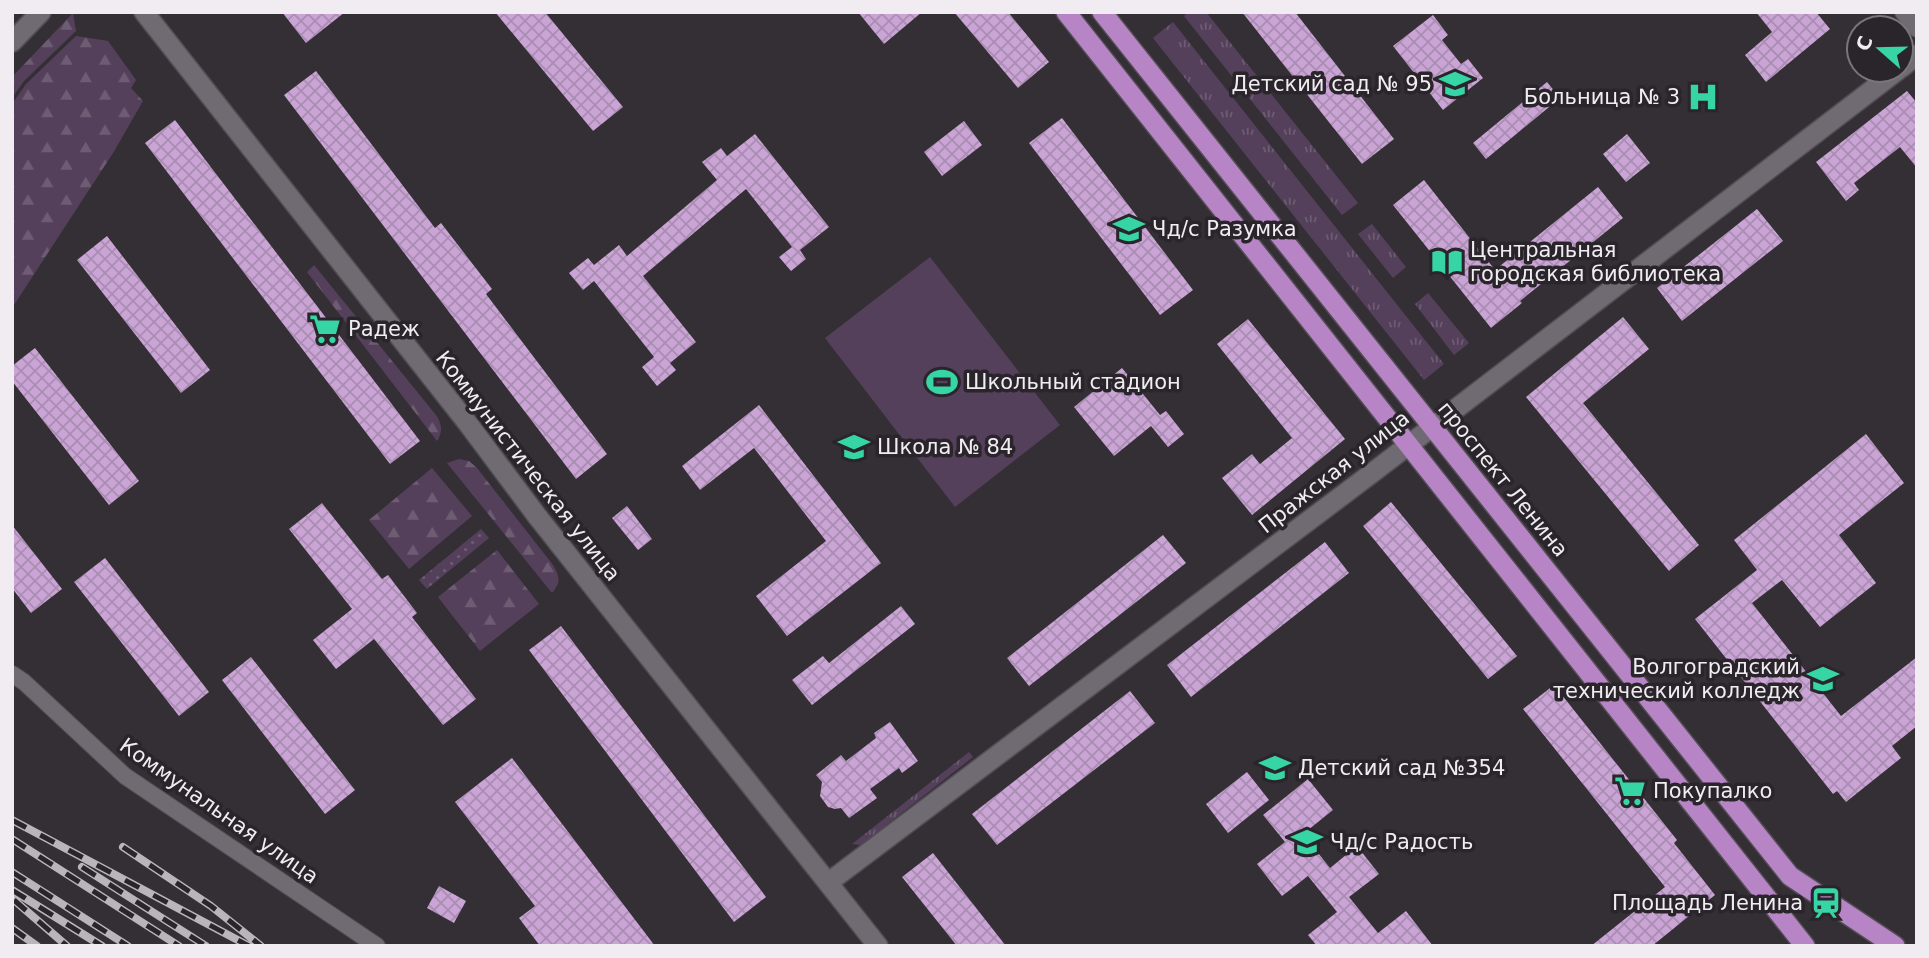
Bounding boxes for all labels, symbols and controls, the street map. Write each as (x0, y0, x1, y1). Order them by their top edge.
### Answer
north arrow (1845, 14, 1915, 84)
text: С (1851, 33, 1877, 54)
school or university icon: Детский сад № 95 (1438, 67, 1472, 101)
place label: Детский сад № 95 (1231, 72, 1432, 96)
hospital icon: Больница № 3 (1686, 80, 1720, 114)
place label: Больница № 3 (1524, 85, 1680, 109)
school or university icon: Чд/с Разумка (1112, 212, 1146, 246)
place label: Чд/с Разумка (1152, 217, 1297, 241)
place label: Центральная городская библиотека (1470, 238, 1721, 286)
library icon: Центральная городская библиотека (1430, 245, 1464, 279)
supermarket icon: Радеж (308, 312, 342, 346)
place label: Радеж (348, 317, 420, 341)
street label: Коммунистическая улица (431, 346, 625, 586)
sports icon: Школьный стадион (925, 365, 959, 399)
place label: Школьный стадион (965, 370, 1181, 394)
street label: проспект Ленина (1433, 397, 1573, 561)
street label: Пражская улица (1254, 406, 1414, 538)
school or university icon: Школа № 84 (837, 430, 871, 464)
place label: Школа № 84 (877, 435, 1013, 459)
place label: Волгоградский технический колледж (1553, 655, 1800, 703)
school or university icon: Волгоградский технический колледж (1806, 662, 1840, 696)
street label: Коммунальная улица (115, 733, 323, 889)
school or university icon: Детский сад №354 (1258, 751, 1292, 785)
place label: Детский сад №354 (1298, 756, 1505, 780)
supermarket icon: Покупалко (1613, 774, 1647, 808)
place label: Покупалко (1653, 779, 1772, 803)
school or university icon: Чд/с Радость (1290, 825, 1324, 859)
place label: Чд/с Радость (1330, 830, 1473, 854)
station icon: Площадь Ленина (1809, 886, 1843, 920)
place label: Площадь Ленина (1612, 891, 1803, 915)

